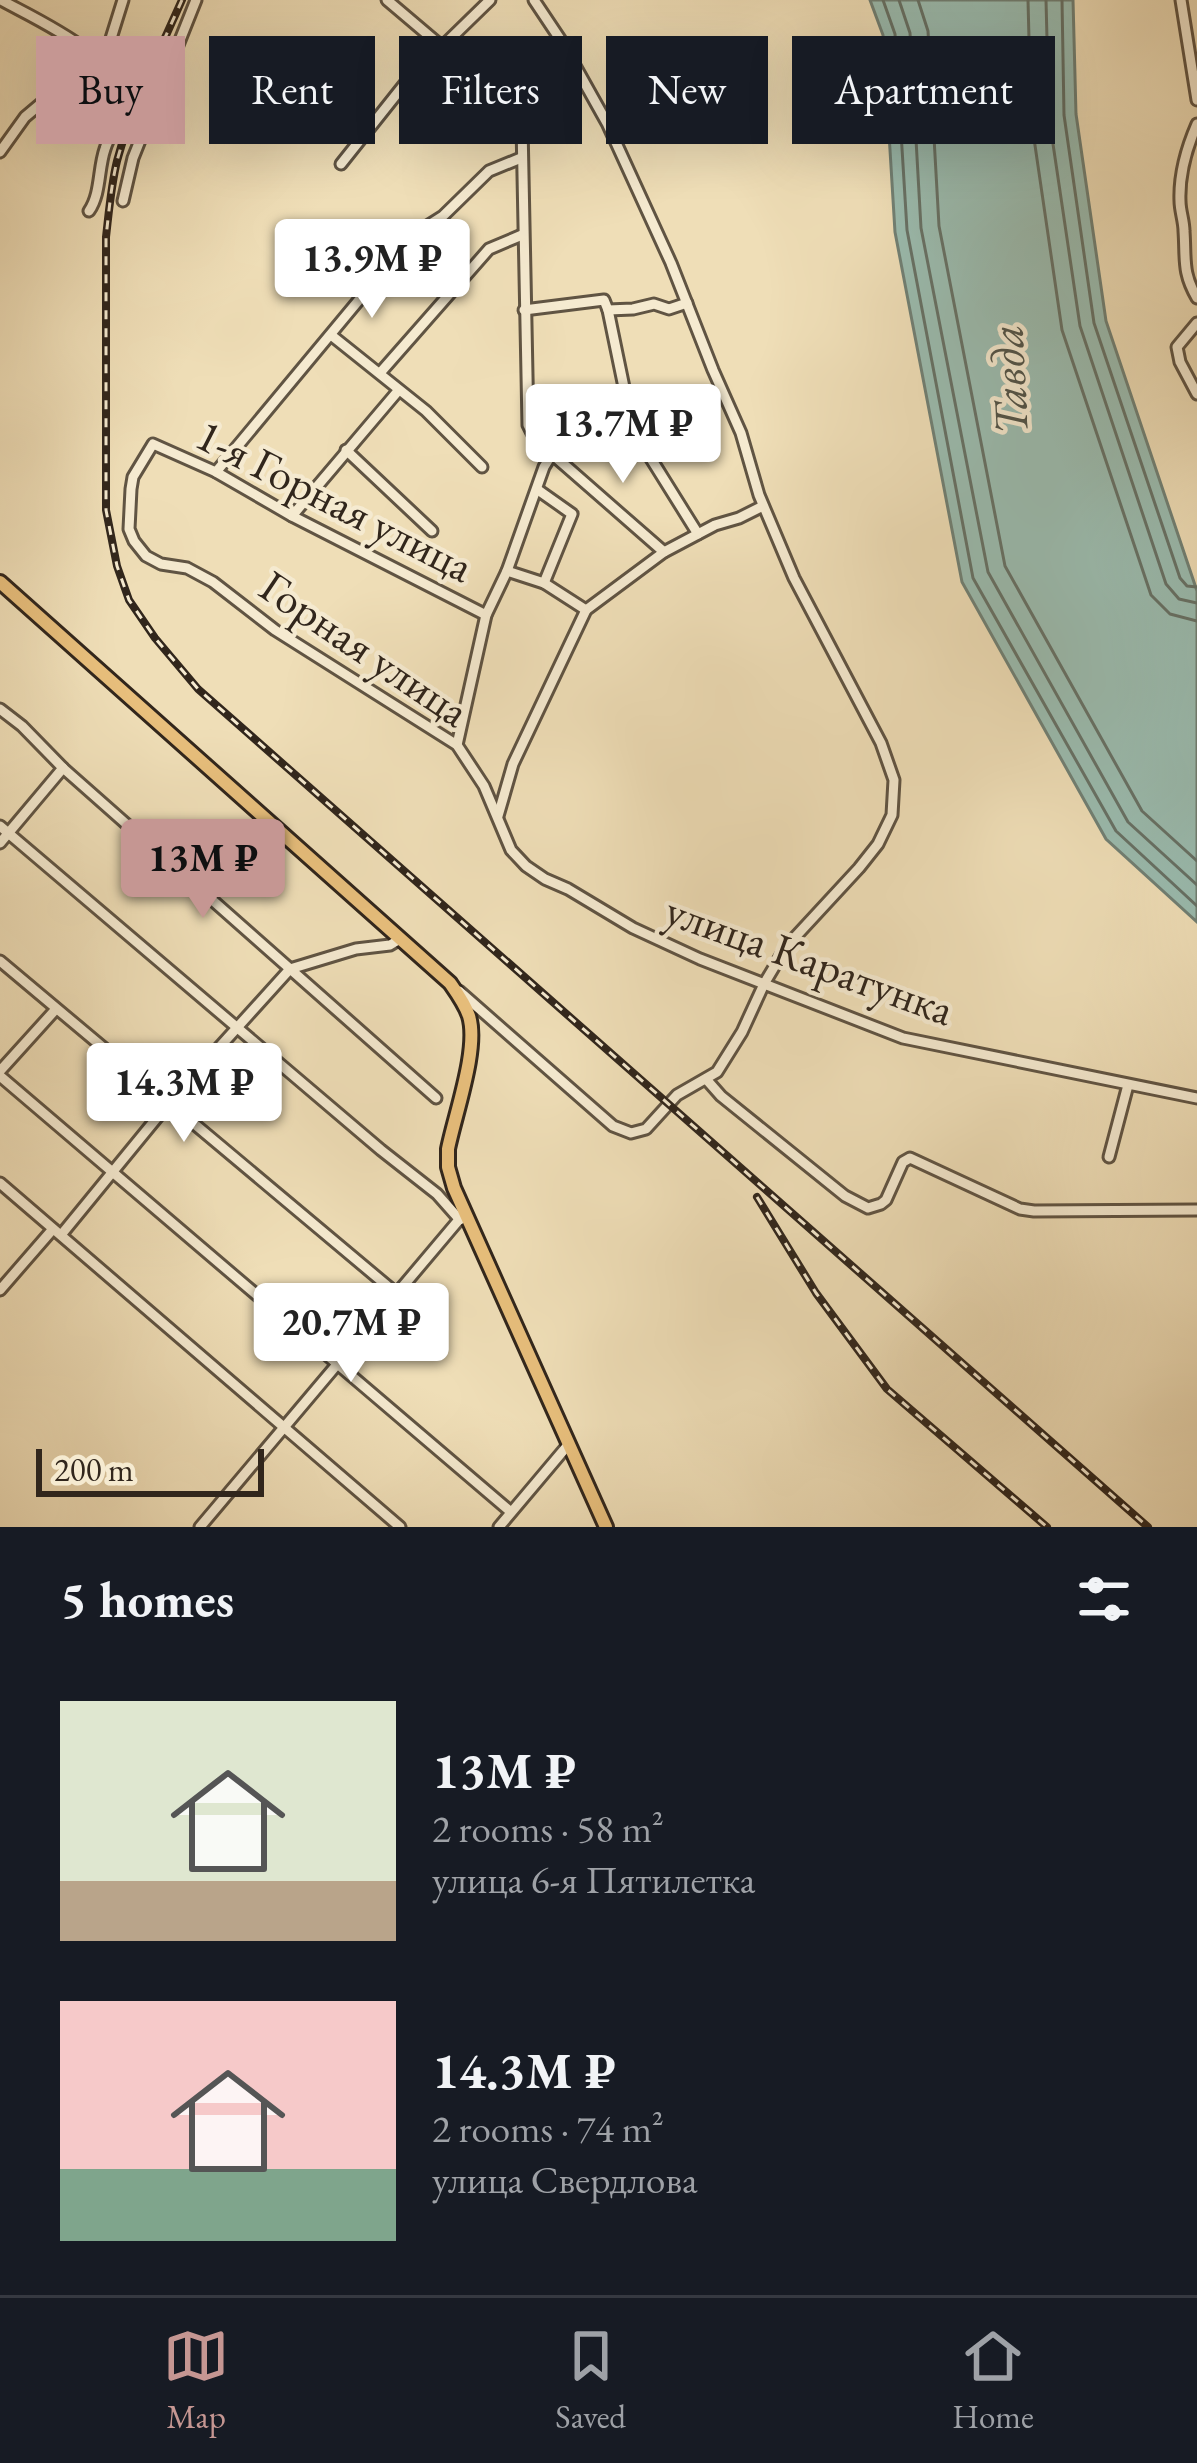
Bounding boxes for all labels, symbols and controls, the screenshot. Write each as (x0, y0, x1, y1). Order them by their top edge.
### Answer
chip: Buy (36, 36, 185, 144)
chip: Rent (209, 36, 375, 144)
chip: Filters (399, 36, 582, 144)
chip: New (606, 36, 768, 144)
chip: Apartment (792, 36, 1055, 144)
pin: 13.9M ₽ (261, 219, 483, 321)
text: 13.9M ₽ (302, 232, 442, 283)
water label: Тавда (974, 323, 1042, 437)
pin: 13.7M ₽ (512, 384, 734, 486)
text: 13.7M ₽ (553, 397, 693, 448)
street label: 1-я Горная улица (187, 405, 483, 595)
street label: Горная улица (249, 557, 481, 739)
pin: 13M ₽ (119, 819, 287, 921)
text: 13M ₽ (148, 832, 258, 883)
street label: улица Каратунка (658, 880, 962, 1038)
pin: 14.3M ₽ (73, 1043, 295, 1145)
text: 14.3M ₽ (114, 1056, 254, 1107)
pin: 20.7M ₽ (240, 1283, 462, 1385)
text: 20.7M ₽ (281, 1296, 421, 1347)
scale bar (36, 1443, 264, 1496)
text: 200 m (54, 1448, 134, 1491)
text: 5 homes (60, 1566, 234, 1632)
icon: filters (1071, 1566, 1137, 1632)
text: 13M ₽ (432, 1737, 576, 1803)
icon: home (156, 1749, 300, 1893)
text: 2 rooms · 58 m² (432, 1803, 664, 1854)
text: улица 6-я Пятилетка (432, 1854, 755, 1905)
text: 14.3M ₽ (432, 2037, 616, 2103)
icon: home (156, 2049, 300, 2193)
text: 2 rooms · 74 m² (432, 2103, 664, 2154)
text: улица Свердлова (432, 2154, 697, 2205)
tab: Map (163, 2323, 229, 2438)
tab: Saved (555, 2323, 626, 2438)
tab: Home (952, 2323, 1034, 2438)

